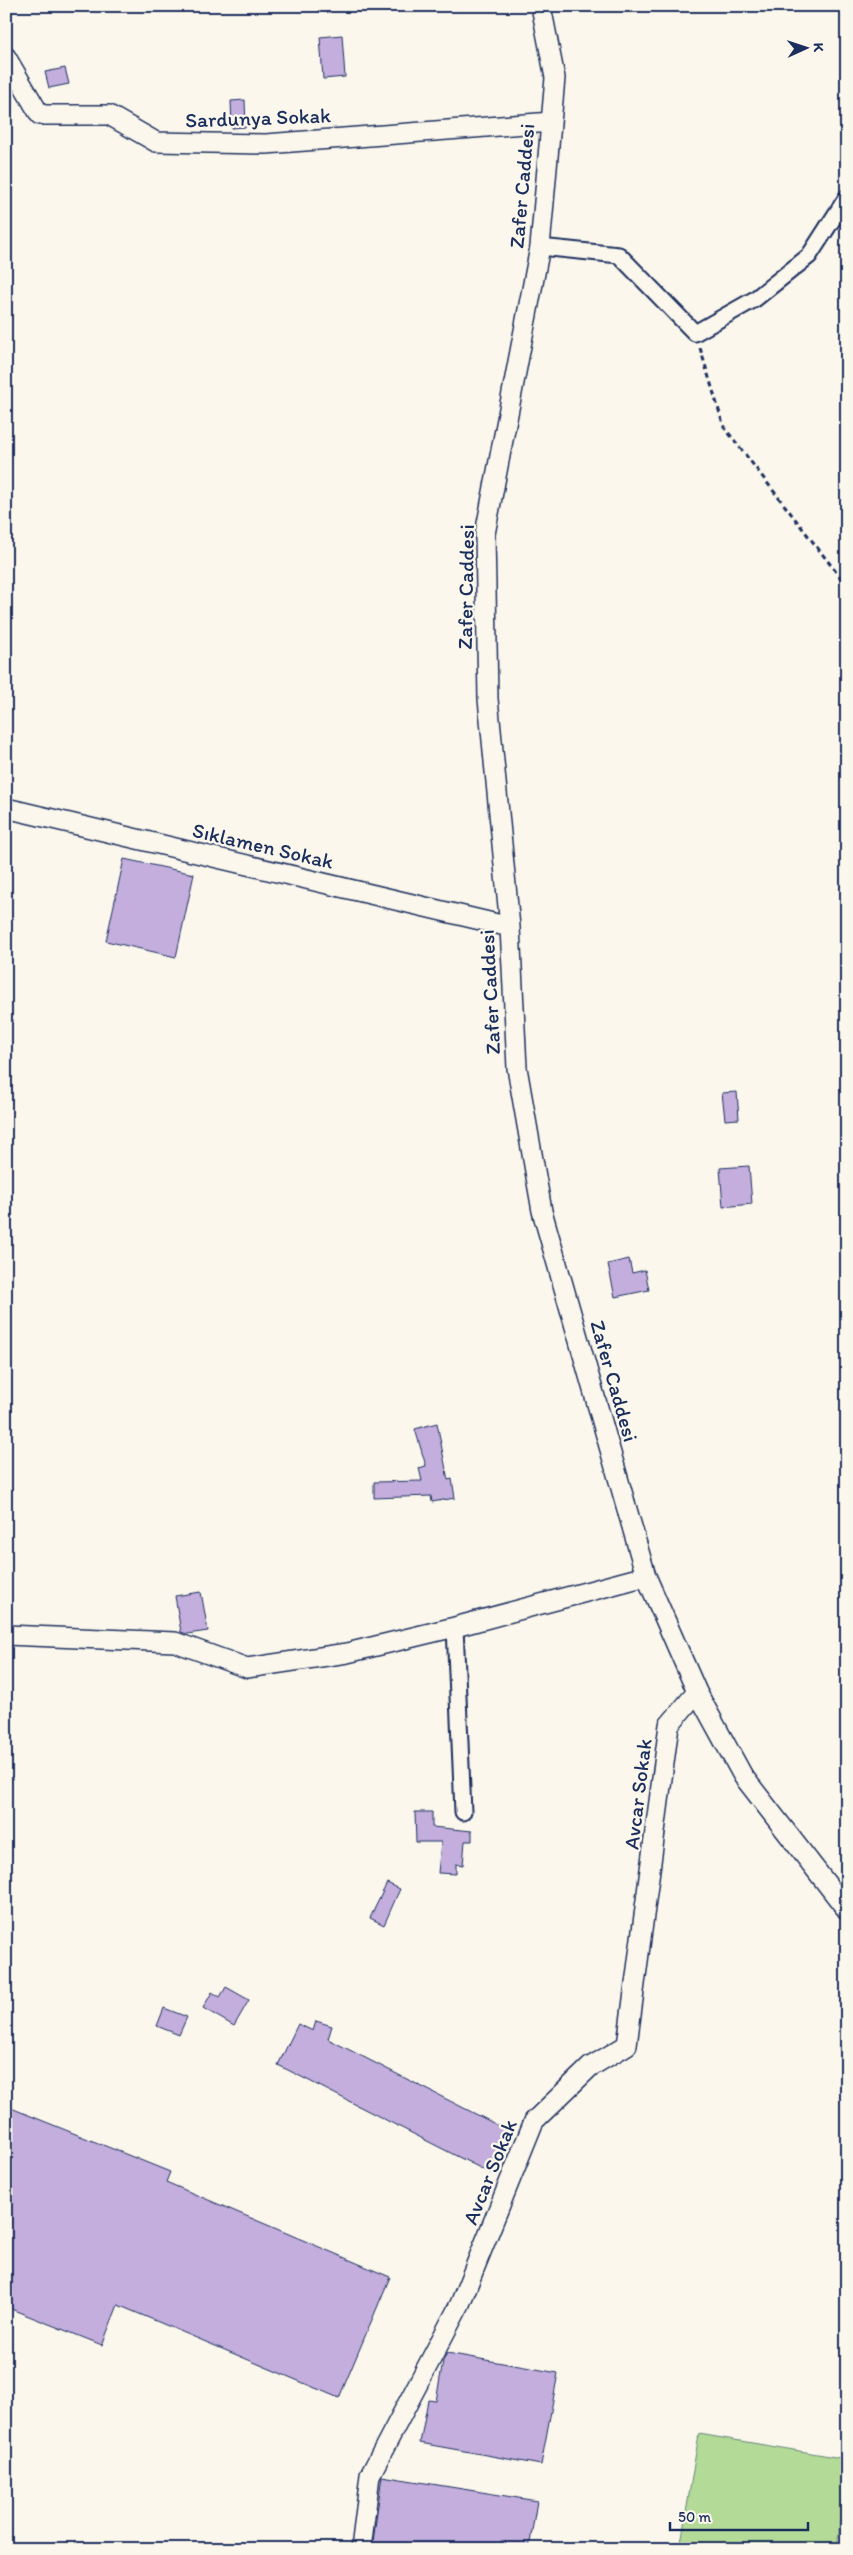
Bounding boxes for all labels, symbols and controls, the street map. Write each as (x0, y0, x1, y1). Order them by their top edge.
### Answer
north arrow (780, 22, 830, 72)
text: K (810, 42, 827, 53)
street label: Sardunya Sokak (185, 102, 331, 133)
street label: Zafer Caddesi (504, 122, 539, 249)
street label: Zafer Caddesi (452, 524, 479, 650)
street label: Sıklamen Sokak (190, 817, 336, 874)
street label: Zafer Caddesi (474, 929, 505, 1055)
street label: Zafer Caddesi (585, 1317, 644, 1445)
street label: Avcar Sokak (618, 1737, 657, 1851)
street label: Avcar Sokak (457, 2115, 522, 2228)
scale bar (670, 2500, 808, 2532)
text: 50 m (678, 2508, 711, 2526)

